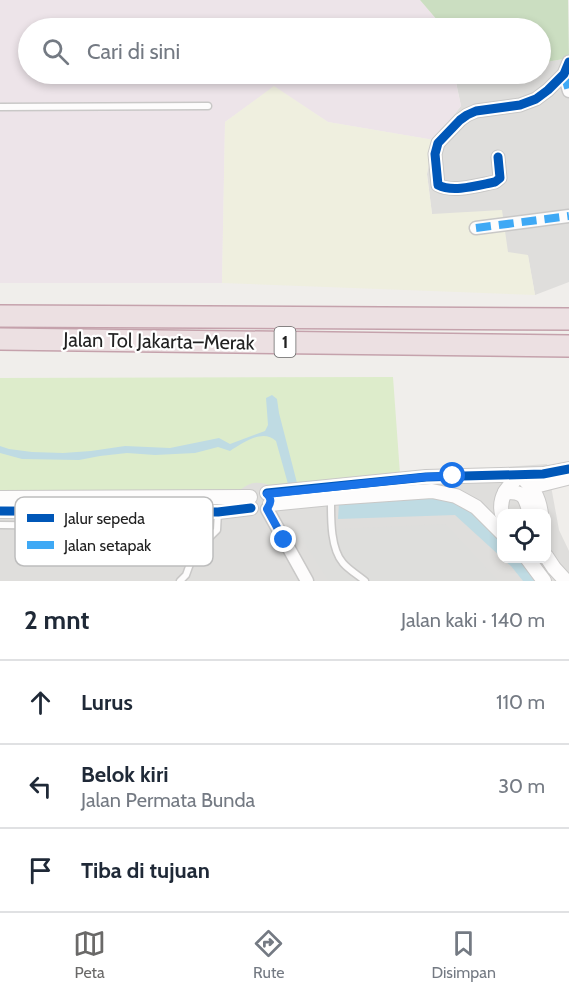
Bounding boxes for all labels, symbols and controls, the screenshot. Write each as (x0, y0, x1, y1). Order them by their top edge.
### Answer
search box (18, 18, 551, 84)
icon: search (39, 35, 72, 68)
text: Cari di sini (87, 38, 180, 65)
street label: Jalan Tol Jakarta–Merak (62, 327, 255, 355)
road number: 1 (274, 327, 296, 357)
route start (439, 462, 465, 488)
legend (15, 497, 213, 566)
text: Jalur sepeda (63, 509, 145, 528)
map controls (497, 509, 551, 563)
button: locate (497, 509, 551, 563)
route end (270, 526, 296, 552)
text: Jalan setapak (63, 536, 152, 555)
text: 2 mnt (24, 604, 89, 636)
text: Jalan kaki · 140 m (401, 608, 545, 632)
icon: ahead (24, 686, 57, 719)
text: Lurus (81, 689, 133, 716)
text: 110 m (496, 690, 545, 714)
text: Belok kiri (81, 761, 168, 788)
icon: left (24, 770, 57, 803)
text: 30 m (498, 774, 545, 798)
text: Jalan Permata Bunda (81, 788, 255, 812)
icon: arrive (24, 854, 57, 887)
text: Tiba di tujuan (81, 857, 210, 884)
tab: Peta (73, 927, 106, 982)
tab: Rute (252, 927, 285, 982)
tab: Disimpan (431, 927, 496, 982)

